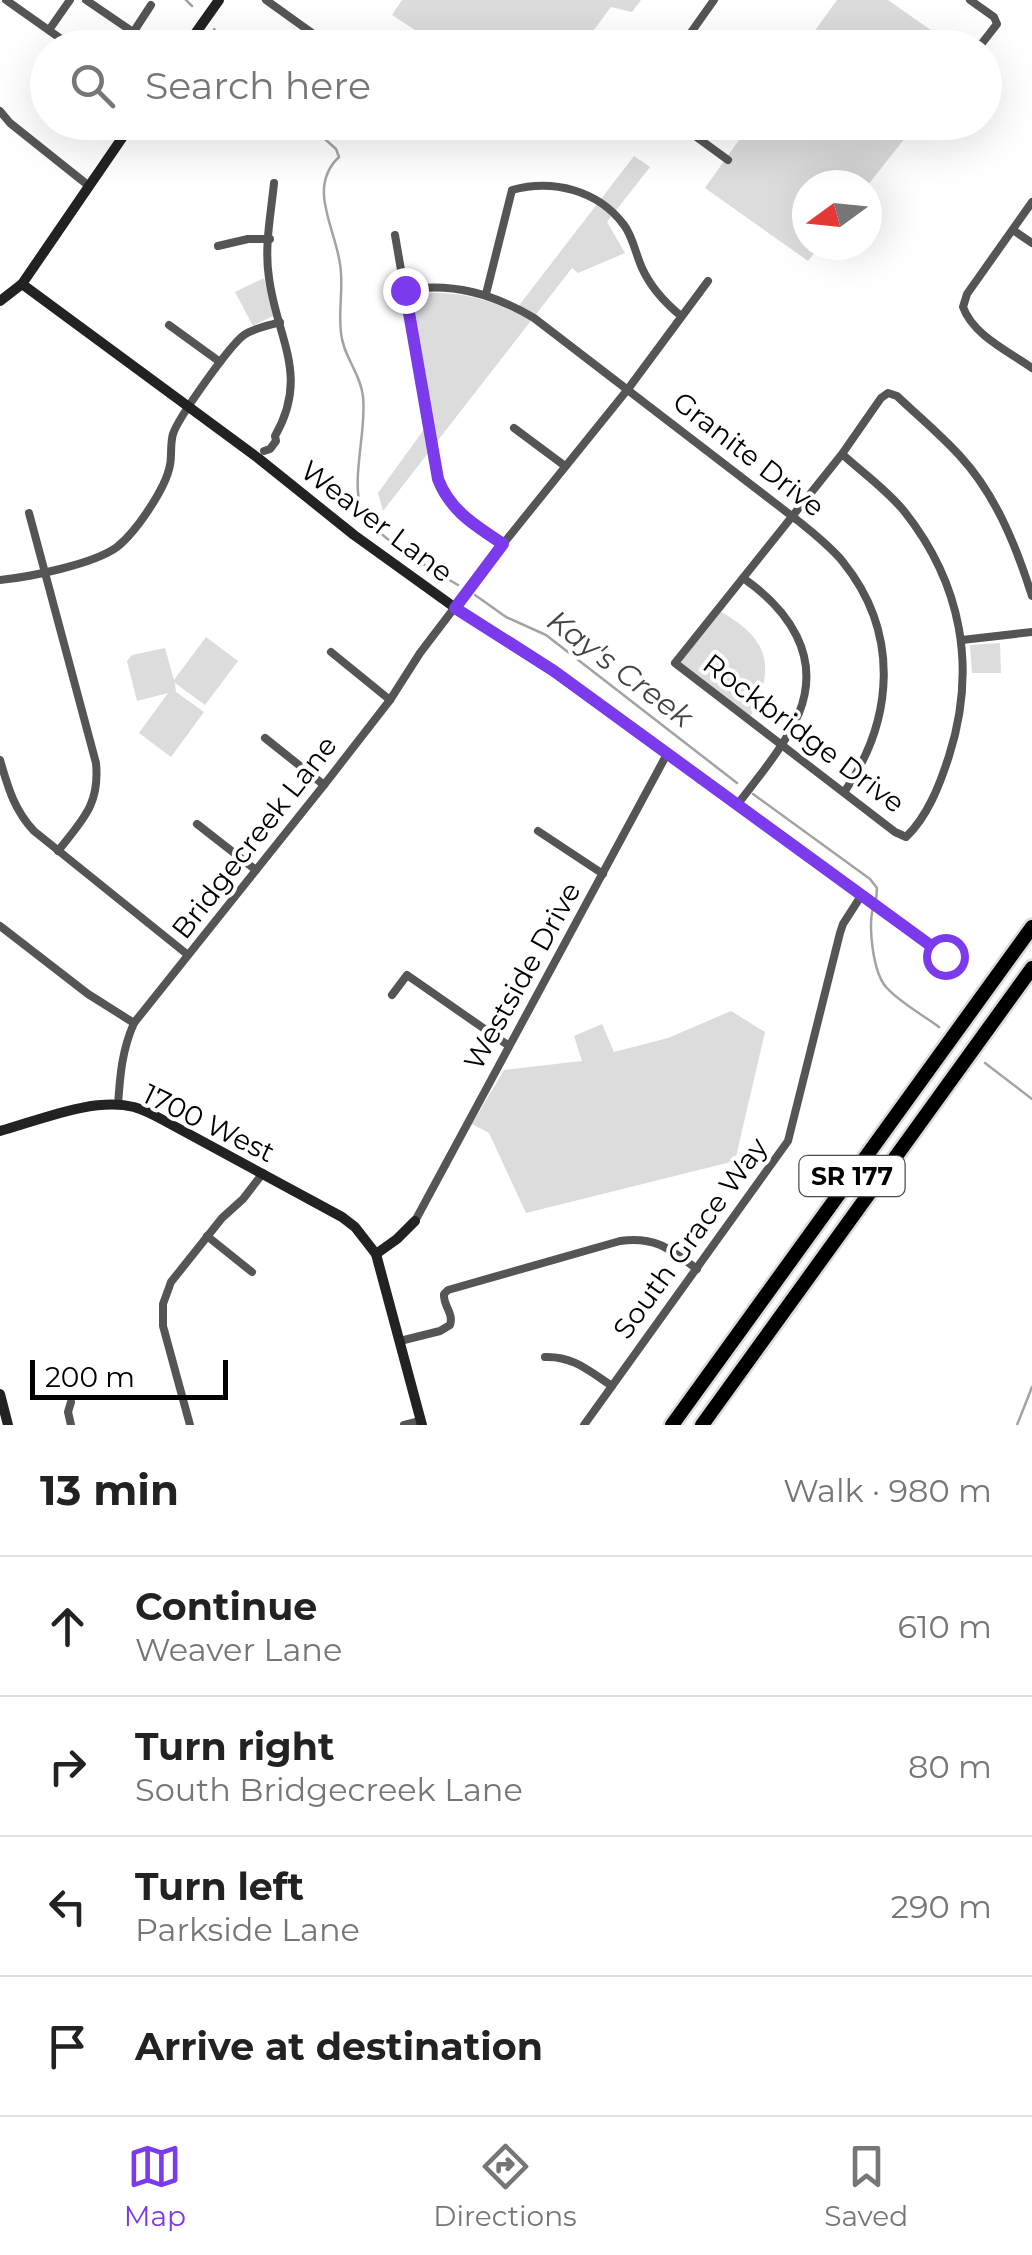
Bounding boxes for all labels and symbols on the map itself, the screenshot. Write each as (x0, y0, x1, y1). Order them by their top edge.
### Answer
north arrow (792, 170, 882, 260)
route end (383, 268, 429, 314)
street label: Granite Drive (666, 384, 832, 524)
street label: Weaver Lane (294, 453, 460, 589)
water label: Kay's Creek (540, 602, 701, 736)
street label: Rockbridge Drive (697, 646, 911, 820)
street label: Bridgecreek Lane (164, 729, 344, 945)
street label: Westside Drive (456, 876, 588, 1076)
route start (923, 934, 969, 980)
street label: 1700 West (138, 1077, 280, 1169)
street label: South Grace Way (606, 1130, 775, 1345)
road number: SR 177 (800, 1156, 904, 1196)
scale bar (30, 1355, 228, 1400)

